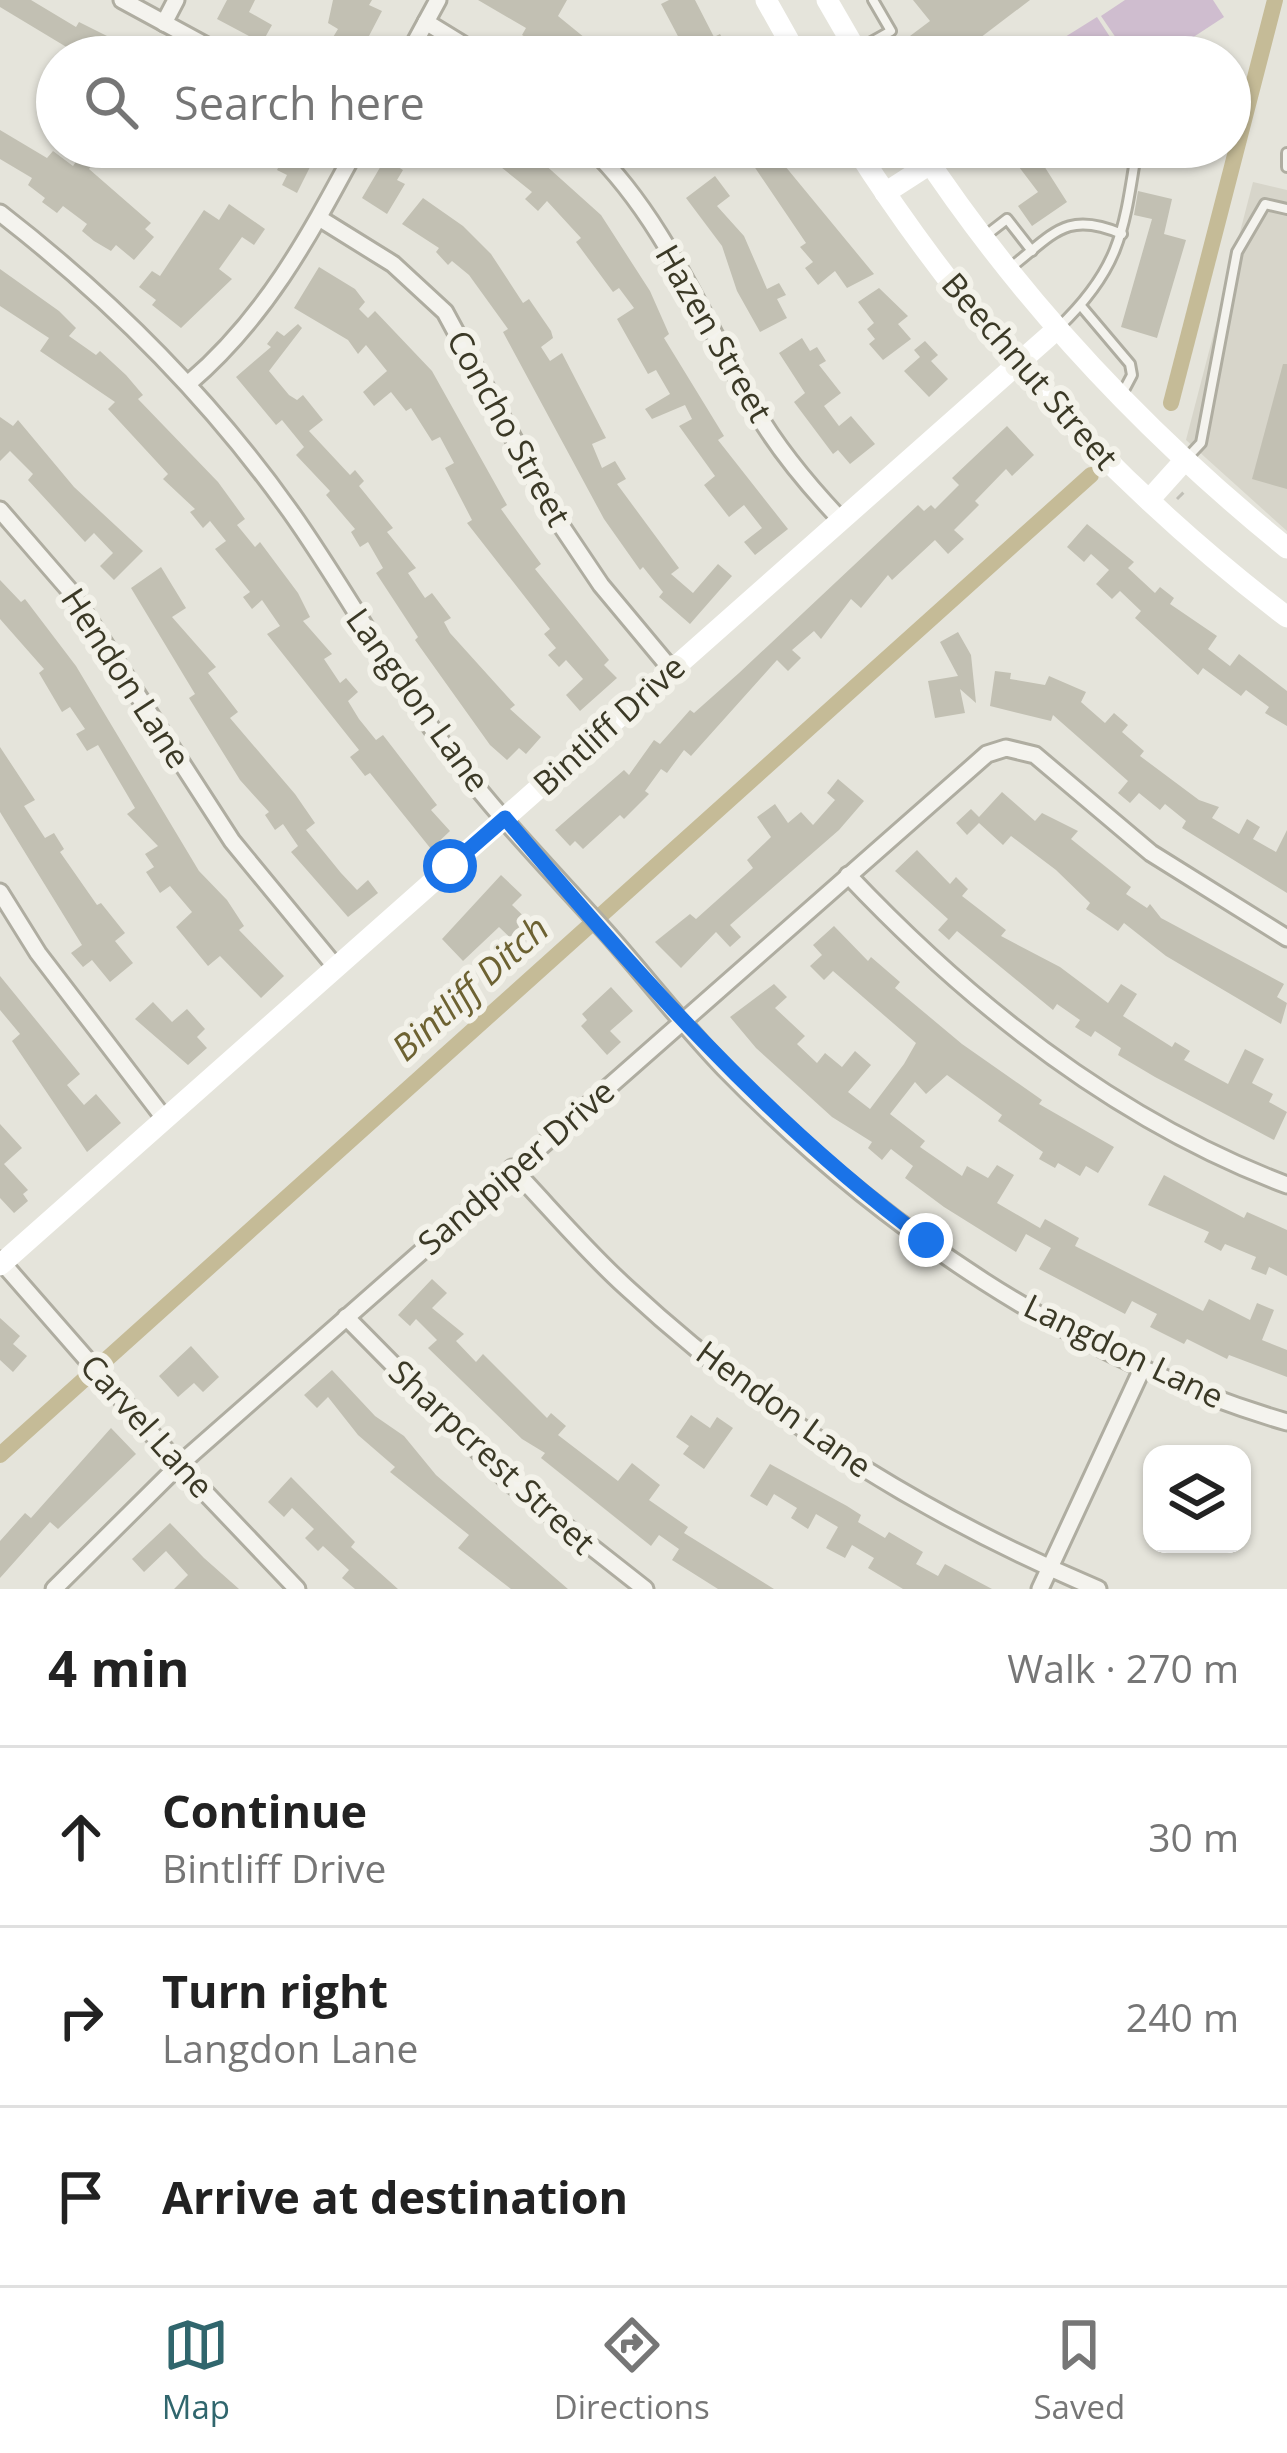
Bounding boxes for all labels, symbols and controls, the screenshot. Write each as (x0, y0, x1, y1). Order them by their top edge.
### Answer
search box (36, 36, 1251, 168)
icon: search (78, 69, 144, 135)
text: Search here (174, 72, 425, 133)
street label: Hazen Street (646, 236, 783, 430)
street label: Beechnut Street (932, 263, 1129, 479)
street label: Concho Street (437, 322, 582, 534)
street label: Hendon Lane (51, 579, 201, 776)
street label: Langdon Lane (336, 599, 500, 801)
street label: Bintliff Drive (523, 644, 694, 805)
route start (423, 839, 477, 893)
water label: Bintliff Ditch (381, 904, 559, 1071)
street label: Sandpiper Drive (408, 1069, 624, 1265)
route end (899, 1213, 953, 1267)
street label: Langdon Lane (1017, 1283, 1232, 1418)
street label: Hendon Lane (688, 1330, 881, 1487)
street label: Carvel Lane (71, 1344, 224, 1507)
street label: Sharpcrest Street (380, 1349, 605, 1564)
map controls (1143, 1445, 1251, 1553)
button: layers (1143, 1445, 1251, 1553)
text: 4 min (48, 1632, 190, 1702)
text: Walk · 270 m (1007, 1641, 1239, 1694)
text: Continue (162, 1780, 367, 1841)
icon: ahead (48, 1804, 114, 1870)
text: 30 m (1148, 1810, 1239, 1863)
text: Bintliff Drive (162, 1841, 386, 1894)
text: Turn right (162, 1960, 388, 2021)
icon: right (48, 1984, 114, 2050)
text: 240 m (1126, 1990, 1239, 2043)
text: Langdon Lane (162, 2021, 418, 2074)
icon: arrive (48, 2164, 114, 2230)
text: Arrive at destination (162, 2166, 628, 2227)
tab: Map (162, 2312, 230, 2429)
tab: Directions (554, 2312, 710, 2429)
tab: Saved (1033, 2312, 1125, 2429)

